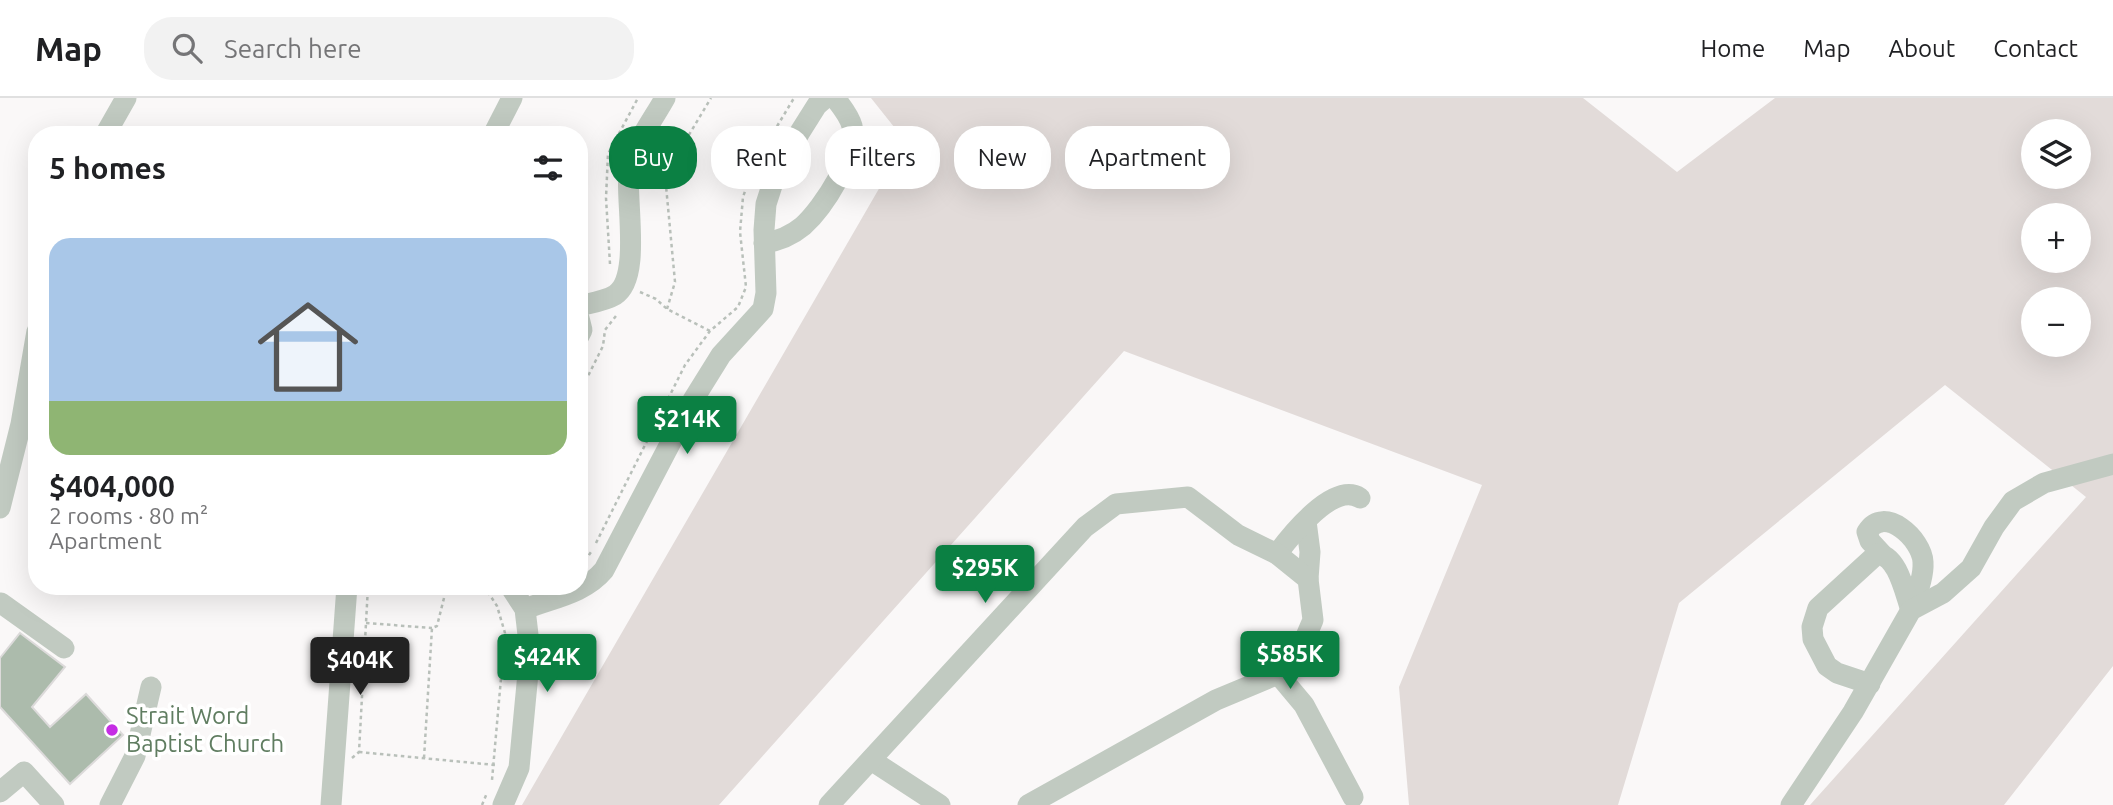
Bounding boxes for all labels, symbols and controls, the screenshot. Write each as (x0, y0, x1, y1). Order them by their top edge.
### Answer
search box (144, 17, 634, 80)
icon: search (168, 29, 206, 67)
text: Map (35, 30, 102, 67)
text: Search here (224, 34, 362, 63)
text: Home (1700, 35, 1765, 62)
text: Map (1803, 35, 1850, 62)
text: About (1888, 35, 1955, 62)
text: Contact (1993, 35, 2078, 62)
map controls (2021, 119, 2091, 357)
button: layers (2021, 119, 2091, 189)
chip: Buy (609, 126, 697, 189)
chip: Rent (711, 126, 811, 189)
chip: Filters (825, 126, 940, 189)
chip: New (954, 126, 1051, 189)
chip: Apartment (1065, 126, 1230, 189)
icon: filters (529, 149, 567, 187)
text: 5 homes (49, 151, 166, 185)
button: + (2021, 203, 2091, 273)
icon: home (245, 284, 371, 410)
button: − (2021, 287, 2091, 357)
pin: $214K (638, 396, 736, 456)
text: $214K (653, 406, 721, 431)
text: $404,000 (49, 469, 175, 503)
text: 2 rooms · 80 m² (49, 503, 208, 528)
text: Apartment (49, 528, 162, 553)
pin: $295K (936, 546, 1034, 605)
text: $295K (951, 555, 1019, 580)
pin: $585K (1241, 632, 1339, 691)
pin: $424K (498, 634, 596, 694)
pin: $404K (311, 638, 409, 697)
text: $585K (1256, 641, 1324, 666)
text: $424K (513, 644, 581, 669)
text: $404K (326, 647, 394, 672)
place label: Strait Word Baptist Church (126, 702, 284, 757)
marker: Strait Word Baptist Church (104, 722, 120, 738)

